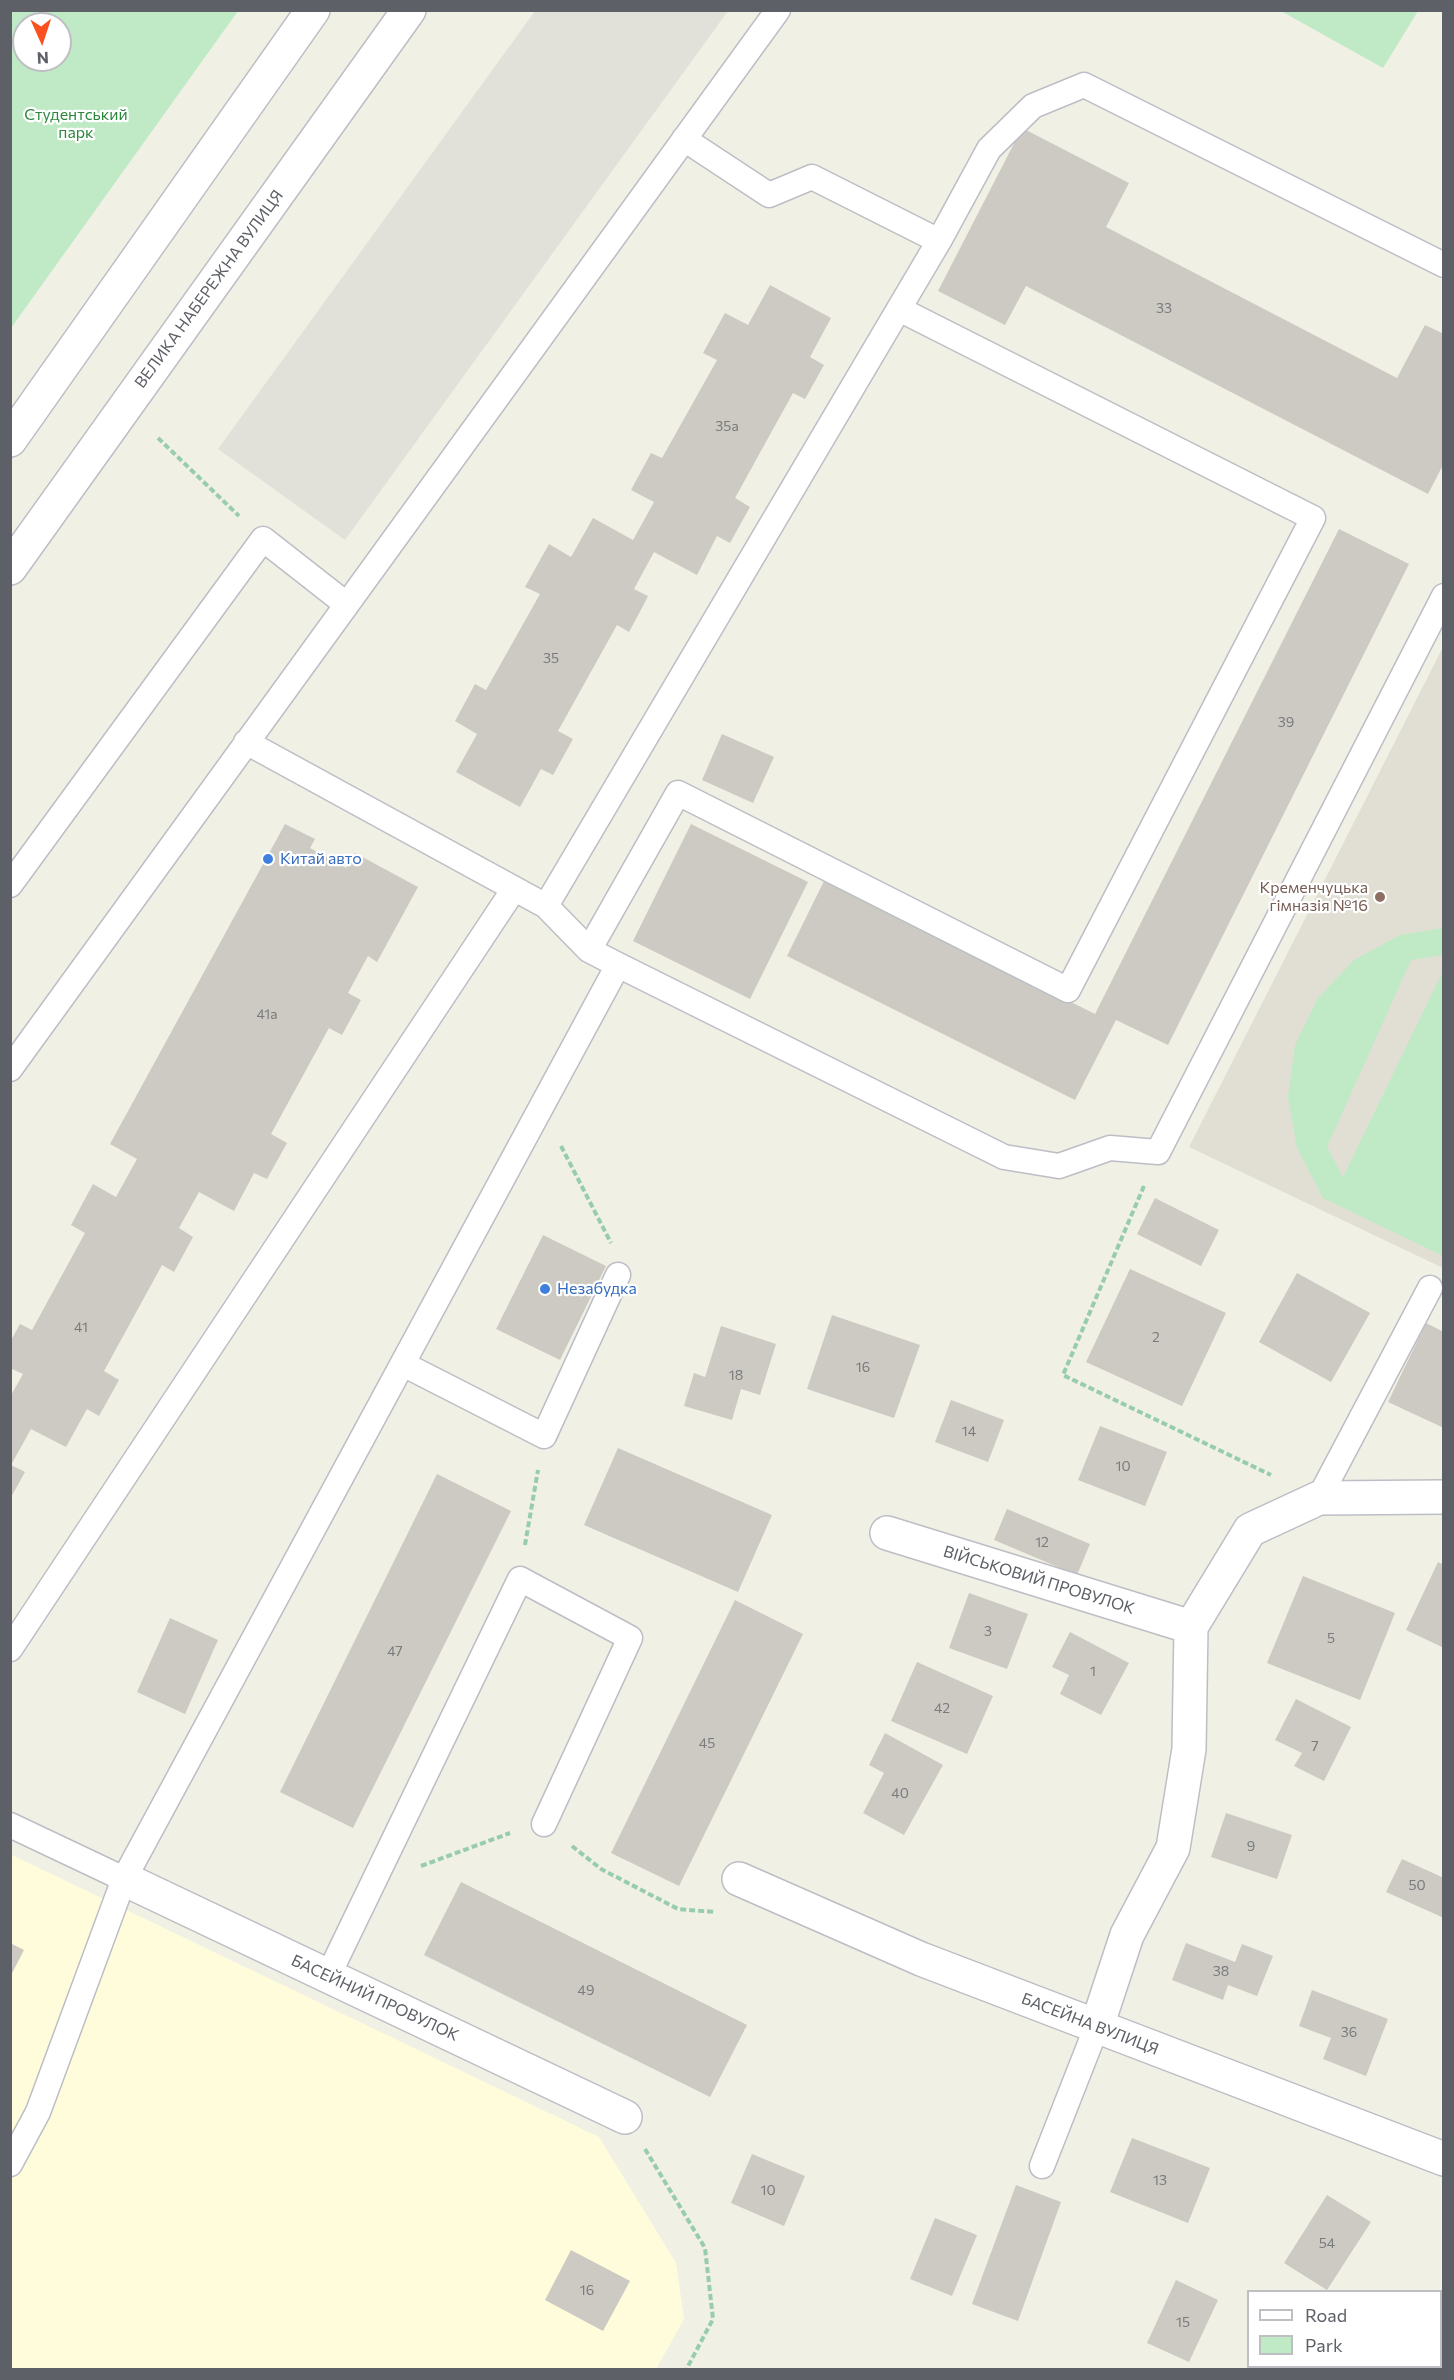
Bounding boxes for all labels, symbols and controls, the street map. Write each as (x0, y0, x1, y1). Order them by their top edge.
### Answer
north arrow (12, 12, 72, 72)
text: N (36, 49, 49, 68)
park label: Студентський парк (24, 105, 128, 143)
street label: ВЕЛИКА НАБЕРЕЖНА ВУЛИЦЯ (131, 186, 287, 392)
house number: 33 (1156, 300, 1172, 316)
house number: 35а (715, 418, 739, 434)
house number: 35 (543, 650, 559, 666)
house number: 39 (1278, 714, 1294, 730)
place label: Китай авто (280, 849, 362, 869)
marker: Китай авто (261, 852, 275, 866)
place label: Кременчуцька гімназія №16 (1259, 878, 1368, 916)
marker: Кременчуцька гімназія №16 (1373, 890, 1387, 904)
house number: 41а (256, 1006, 278, 1022)
place label: Незабудка (557, 1279, 637, 1299)
marker: Незабудка (538, 1282, 552, 1296)
house number: 41 (74, 1319, 88, 1335)
house number: 2 (1152, 1329, 1160, 1345)
house number: 16 (856, 1359, 870, 1375)
house number: 18 (729, 1367, 743, 1383)
house number: 14 (962, 1423, 976, 1439)
house number: 10 (1115, 1458, 1131, 1474)
house number: 12 (1035, 1534, 1049, 1550)
street label: ВІЙСЬКОВИЙ ПРОВУЛОК (941, 1542, 1137, 1618)
house number: 3 (984, 1623, 992, 1639)
house number: 5 (1327, 1630, 1335, 1646)
house number: 47 (387, 1643, 403, 1659)
house number: 1 (1090, 1663, 1096, 1679)
house number: 42 (934, 1700, 950, 1716)
house number: 45 (699, 1735, 715, 1751)
house number: 7 (1311, 1738, 1319, 1754)
house number: 40 (891, 1785, 909, 1801)
house number: 9 (1247, 1838, 1255, 1854)
house number: 50 (1408, 1877, 1426, 1893)
street label: БАСЕЙНИЙ ПРОВУЛОК (288, 1951, 462, 2045)
house number: 38 (1213, 1963, 1229, 1979)
house number: 49 (578, 1982, 594, 1998)
street label: БАСЕЙНА ВУЛИЦЯ (1019, 1989, 1161, 2059)
house number: 36 (1341, 2024, 1357, 2040)
house number: 13 (1153, 2172, 1167, 2188)
house number: 10 (760, 2182, 776, 2198)
house number: 54 (1319, 2235, 1335, 2251)
house number: 16 (580, 2282, 594, 2298)
legend (1247, 2290, 1442, 2368)
text: Road (1305, 2304, 1347, 2326)
house number: 15 (1176, 2314, 1190, 2330)
text: Park (1305, 2334, 1343, 2356)

